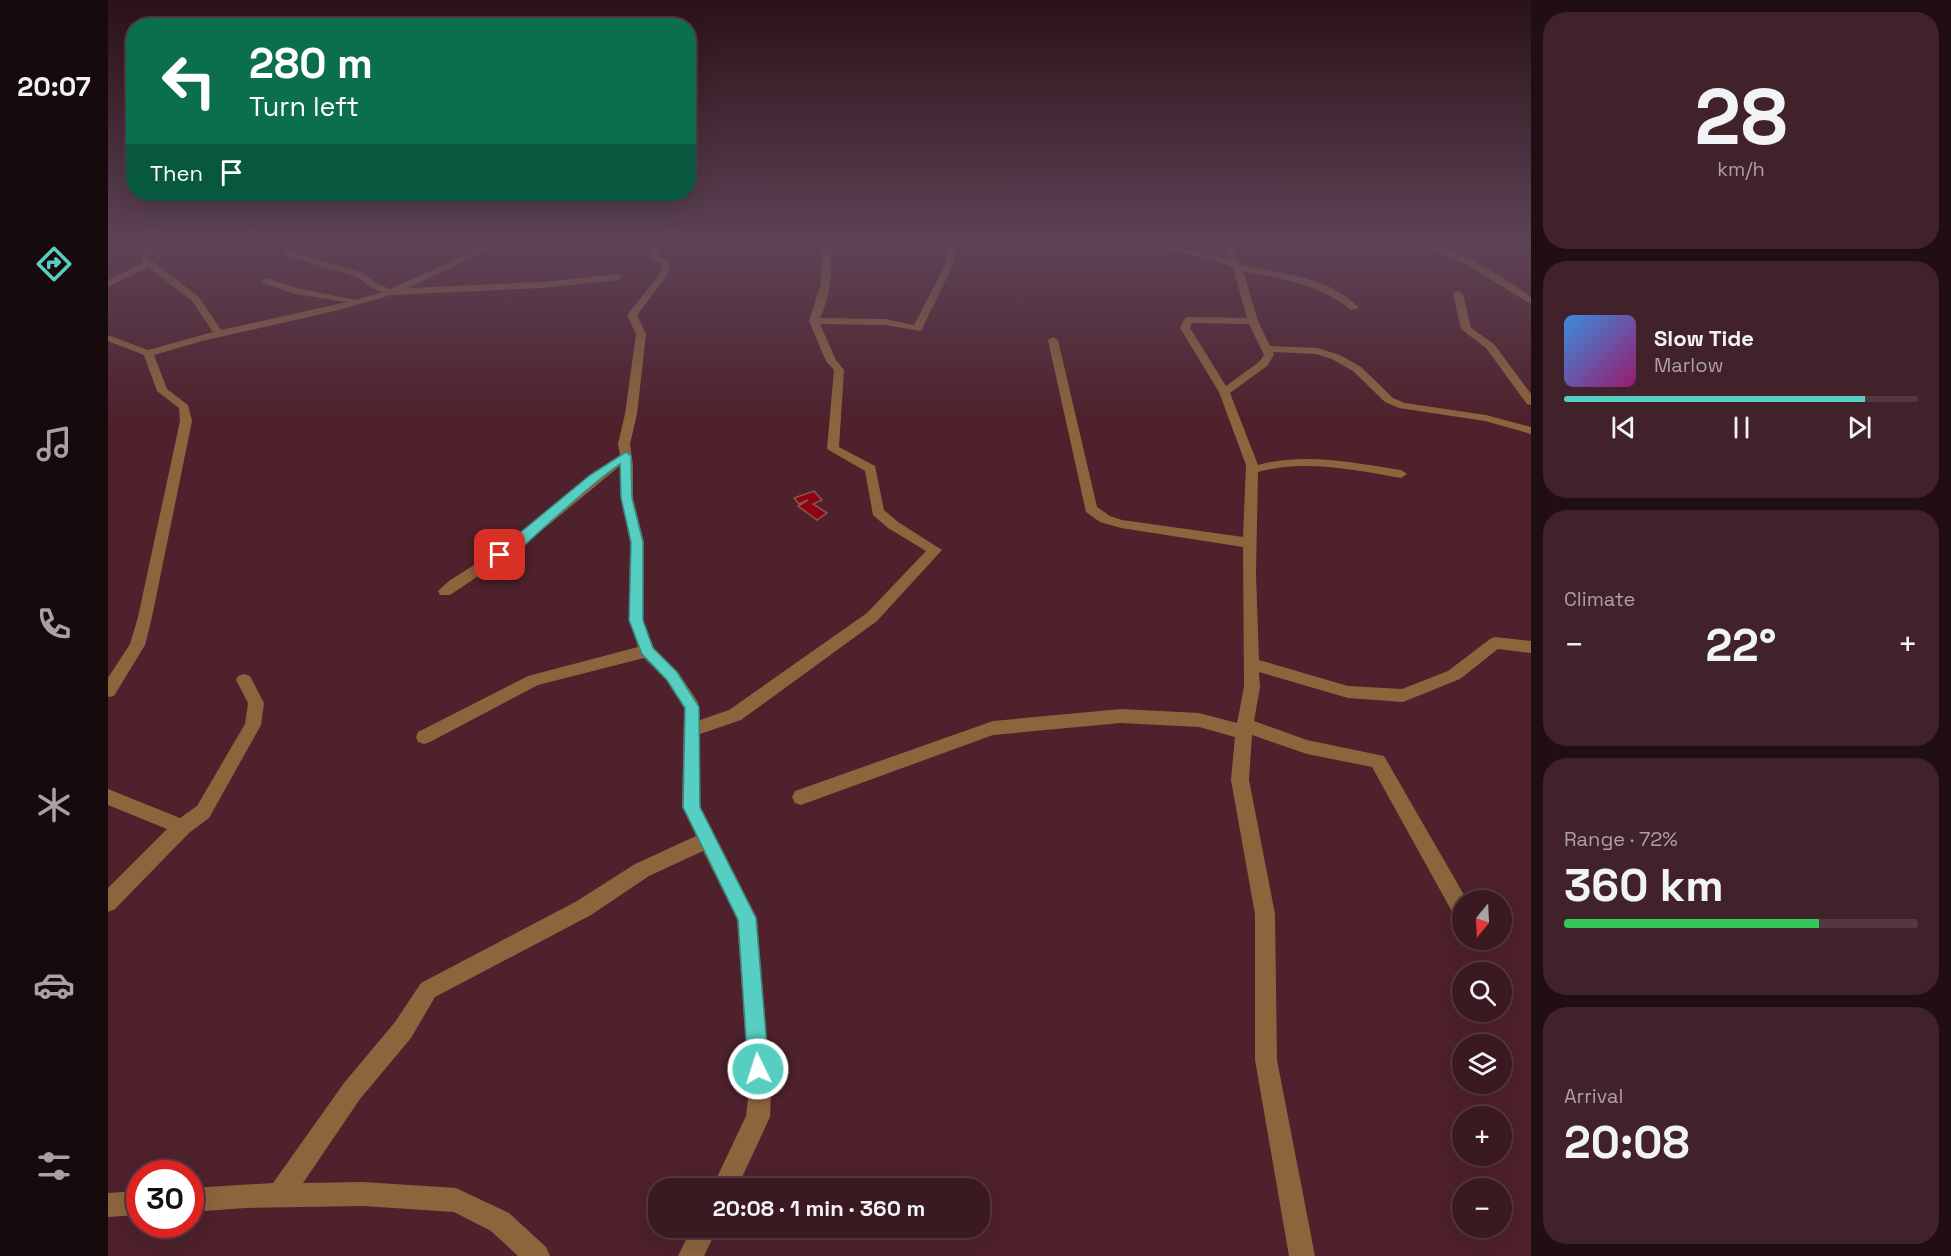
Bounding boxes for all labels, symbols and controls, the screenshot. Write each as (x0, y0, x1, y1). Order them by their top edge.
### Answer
text: 280 m (249, 37, 373, 90)
icon: left (150, 42, 228, 120)
text: 28 (1694, 67, 1788, 167)
text: 20:07 (17, 69, 91, 104)
text: Turn left (249, 89, 359, 124)
icon: arrive (215, 156, 248, 189)
text: km/h (1717, 156, 1765, 182)
text: Then (150, 159, 203, 187)
icon: directions (33, 243, 75, 285)
text: Slow Tide (1654, 324, 1754, 352)
text: Marlow (1654, 352, 1723, 378)
icon: previous (1607, 411, 1640, 444)
icon: pause (1725, 411, 1758, 444)
icon: next (1843, 411, 1876, 444)
icon: music (33, 423, 75, 465)
pin (474, 529, 525, 580)
icon: arrive (483, 538, 516, 571)
text: Climate (1564, 586, 1635, 612)
icon: phone (33, 603, 75, 645)
text: 22° (1705, 617, 1777, 674)
text: − (1564, 624, 1584, 666)
text: + (1898, 624, 1918, 666)
icon: climate (33, 784, 75, 826)
text: Range · 72% (1564, 826, 1678, 852)
text: 360 km (1564, 857, 1724, 914)
north arrow (1452, 890, 1512, 950)
map controls (1452, 890, 1512, 1238)
button: search (1452, 962, 1512, 1022)
icon: car (33, 964, 75, 1006)
button: layers (1452, 1034, 1512, 1094)
position arrow (726, 1037, 790, 1101)
text: Arrival (1564, 1083, 1623, 1109)
button: + (1452, 1106, 1512, 1166)
text: 20:08 (1564, 1114, 1689, 1171)
icon: filters (33, 1145, 75, 1187)
speed limit sign: 30 (126, 1160, 204, 1238)
button: − (1452, 1178, 1512, 1238)
text: 20:08 · 1 min · 360 m (713, 1194, 925, 1222)

